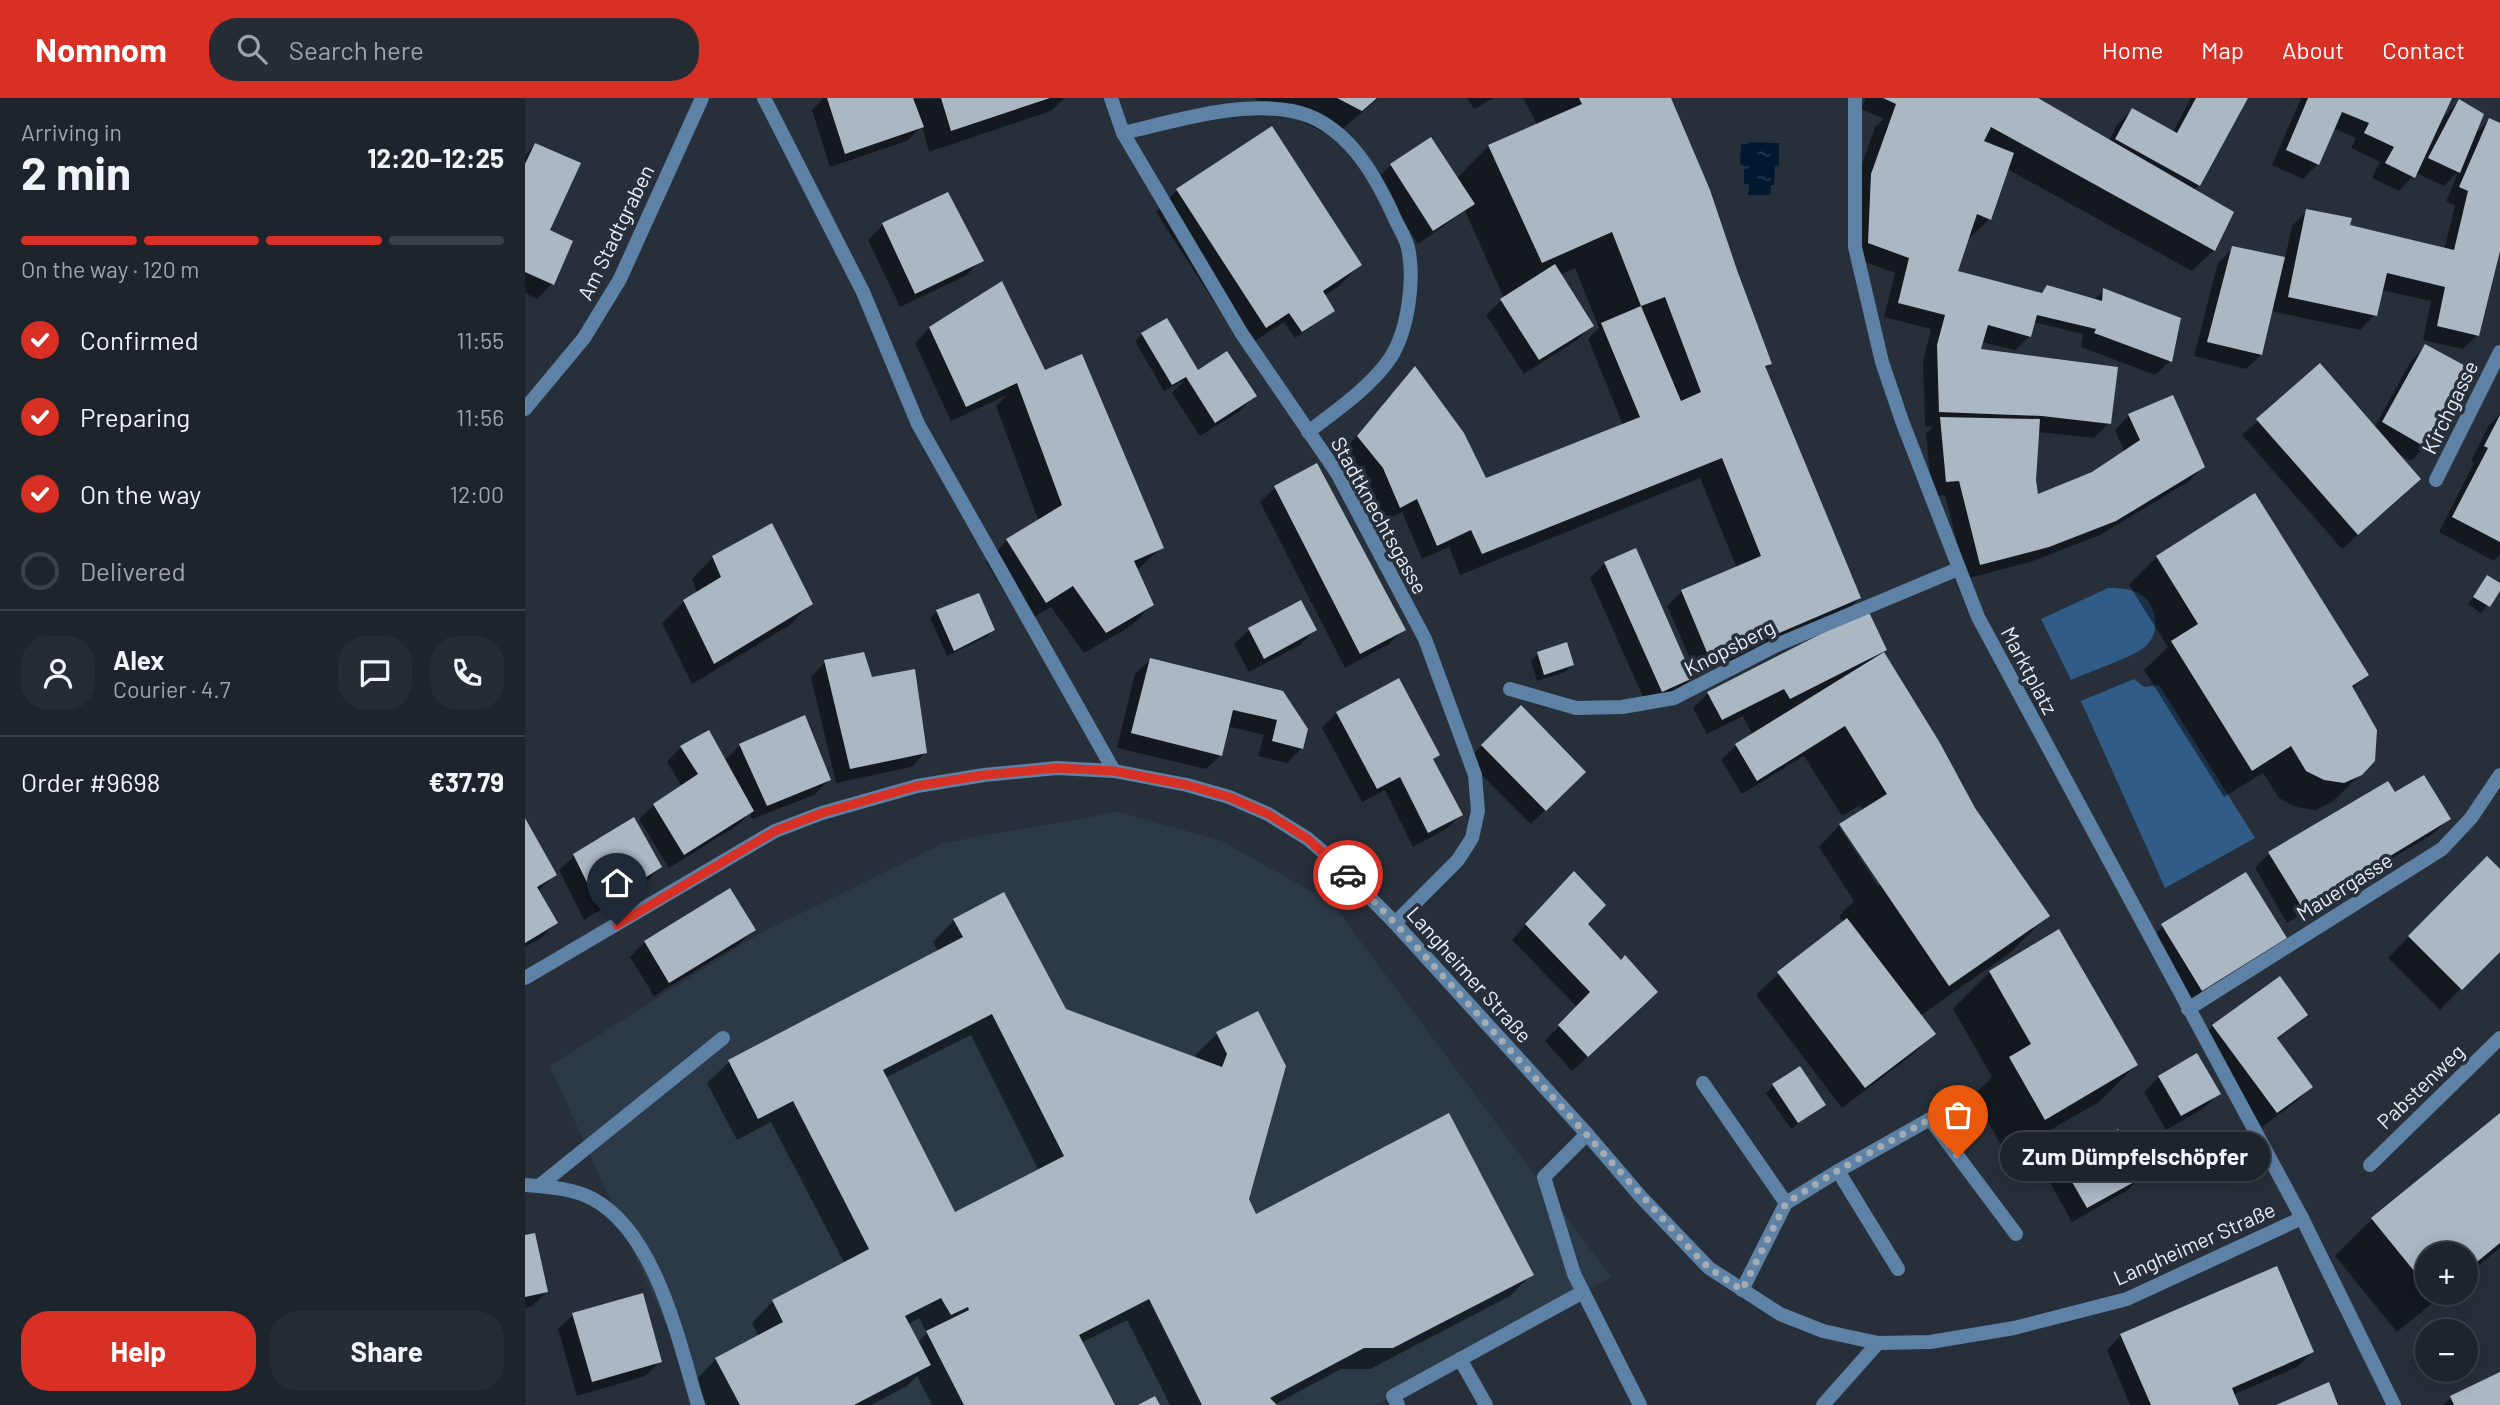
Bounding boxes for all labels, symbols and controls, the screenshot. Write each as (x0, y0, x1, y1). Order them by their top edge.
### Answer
search box (209, 18, 699, 81)
text: Nomnom (35, 29, 167, 69)
icon: search (233, 30, 271, 68)
text: Search here (289, 34, 424, 65)
text: Home (2102, 35, 2163, 64)
text: Map (2201, 35, 2244, 64)
text: About (2282, 35, 2344, 64)
text: Contact (2382, 35, 2465, 64)
text: Arriving in (21, 118, 122, 146)
text: 12:20–12:25 (367, 142, 504, 173)
text: 2 min (21, 144, 131, 199)
street label: Am Stadtgraben (571, 160, 659, 304)
text: On the way · 120 m (21, 255, 199, 283)
icon: check (21, 321, 59, 359)
text: Confirmed (80, 324, 199, 355)
text: 11:55 (456, 326, 504, 354)
street label: Kirchgasse (2416, 356, 2482, 458)
icon: check (21, 398, 59, 436)
text: Preparing (80, 401, 190, 432)
text: 11:56 (456, 403, 504, 431)
street label: Stadtknechtsgasse (1326, 432, 1434, 598)
icon: check (21, 475, 59, 513)
text: On the way (80, 478, 201, 509)
text: 12:00 (450, 480, 504, 508)
text: Delivered (80, 555, 186, 586)
street label: Knopsberg (1680, 614, 1778, 680)
street label: Marktplatz (1997, 622, 2063, 718)
button: person (21, 636, 95, 710)
button: chat (338, 636, 412, 710)
button: phone (430, 636, 504, 710)
text: Alex (113, 644, 164, 675)
text: Courier · 4.7 (113, 675, 231, 703)
text: Order #9698 (21, 766, 160, 797)
text: €37.79 (429, 766, 504, 797)
courier (1313, 840, 1383, 910)
street label: Mauergasse (2291, 847, 2397, 925)
pin (587, 853, 647, 925)
icon: car (1329, 856, 1367, 894)
icon: home (598, 864, 636, 902)
street label: Langheimer Straße (1402, 901, 1538, 1047)
street label: Pabstenweg (2371, 1038, 2469, 1134)
pin (1928, 1085, 1988, 1157)
icon: bag (1939, 1096, 1977, 1134)
callout: Zum Dümpfelschöpfer (2000, 1132, 2269, 1182)
text: Zum Dümpfelschöpfer (2022, 1142, 2248, 1170)
street label: Langheimer Straße (2109, 1196, 2279, 1290)
map controls (2415, 1242, 2478, 1382)
button: + (2415, 1242, 2478, 1305)
button: Help (21, 1311, 256, 1391)
button: Share (270, 1311, 504, 1391)
button: − (2415, 1319, 2478, 1382)

